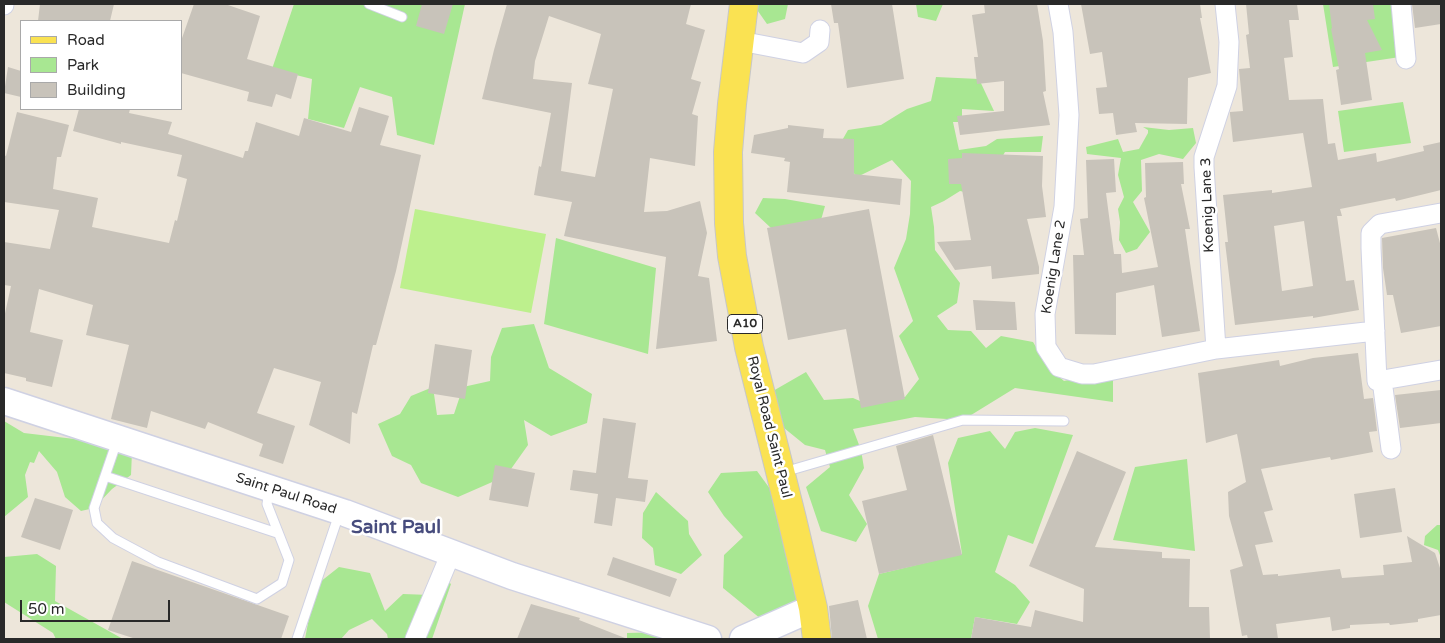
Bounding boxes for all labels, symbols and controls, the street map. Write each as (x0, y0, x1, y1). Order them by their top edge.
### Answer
legend (20, 20, 182, 110)
text: Road (67, 31, 105, 49)
text: Park (67, 56, 99, 74)
text: Building (67, 81, 126, 99)
street label: Koenig Lane 3 (1198, 157, 1218, 253)
street label: Koenig Lane 2 (1038, 219, 1070, 315)
road number: A10 (728, 314, 762, 334)
street label: Royal Road Saint Paul (743, 354, 795, 500)
street label: Saint Paul Road (233, 470, 339, 518)
district label: Saint Paul (351, 517, 441, 539)
scale bar (22, 590, 172, 622)
text: 50 m (28, 600, 65, 618)

